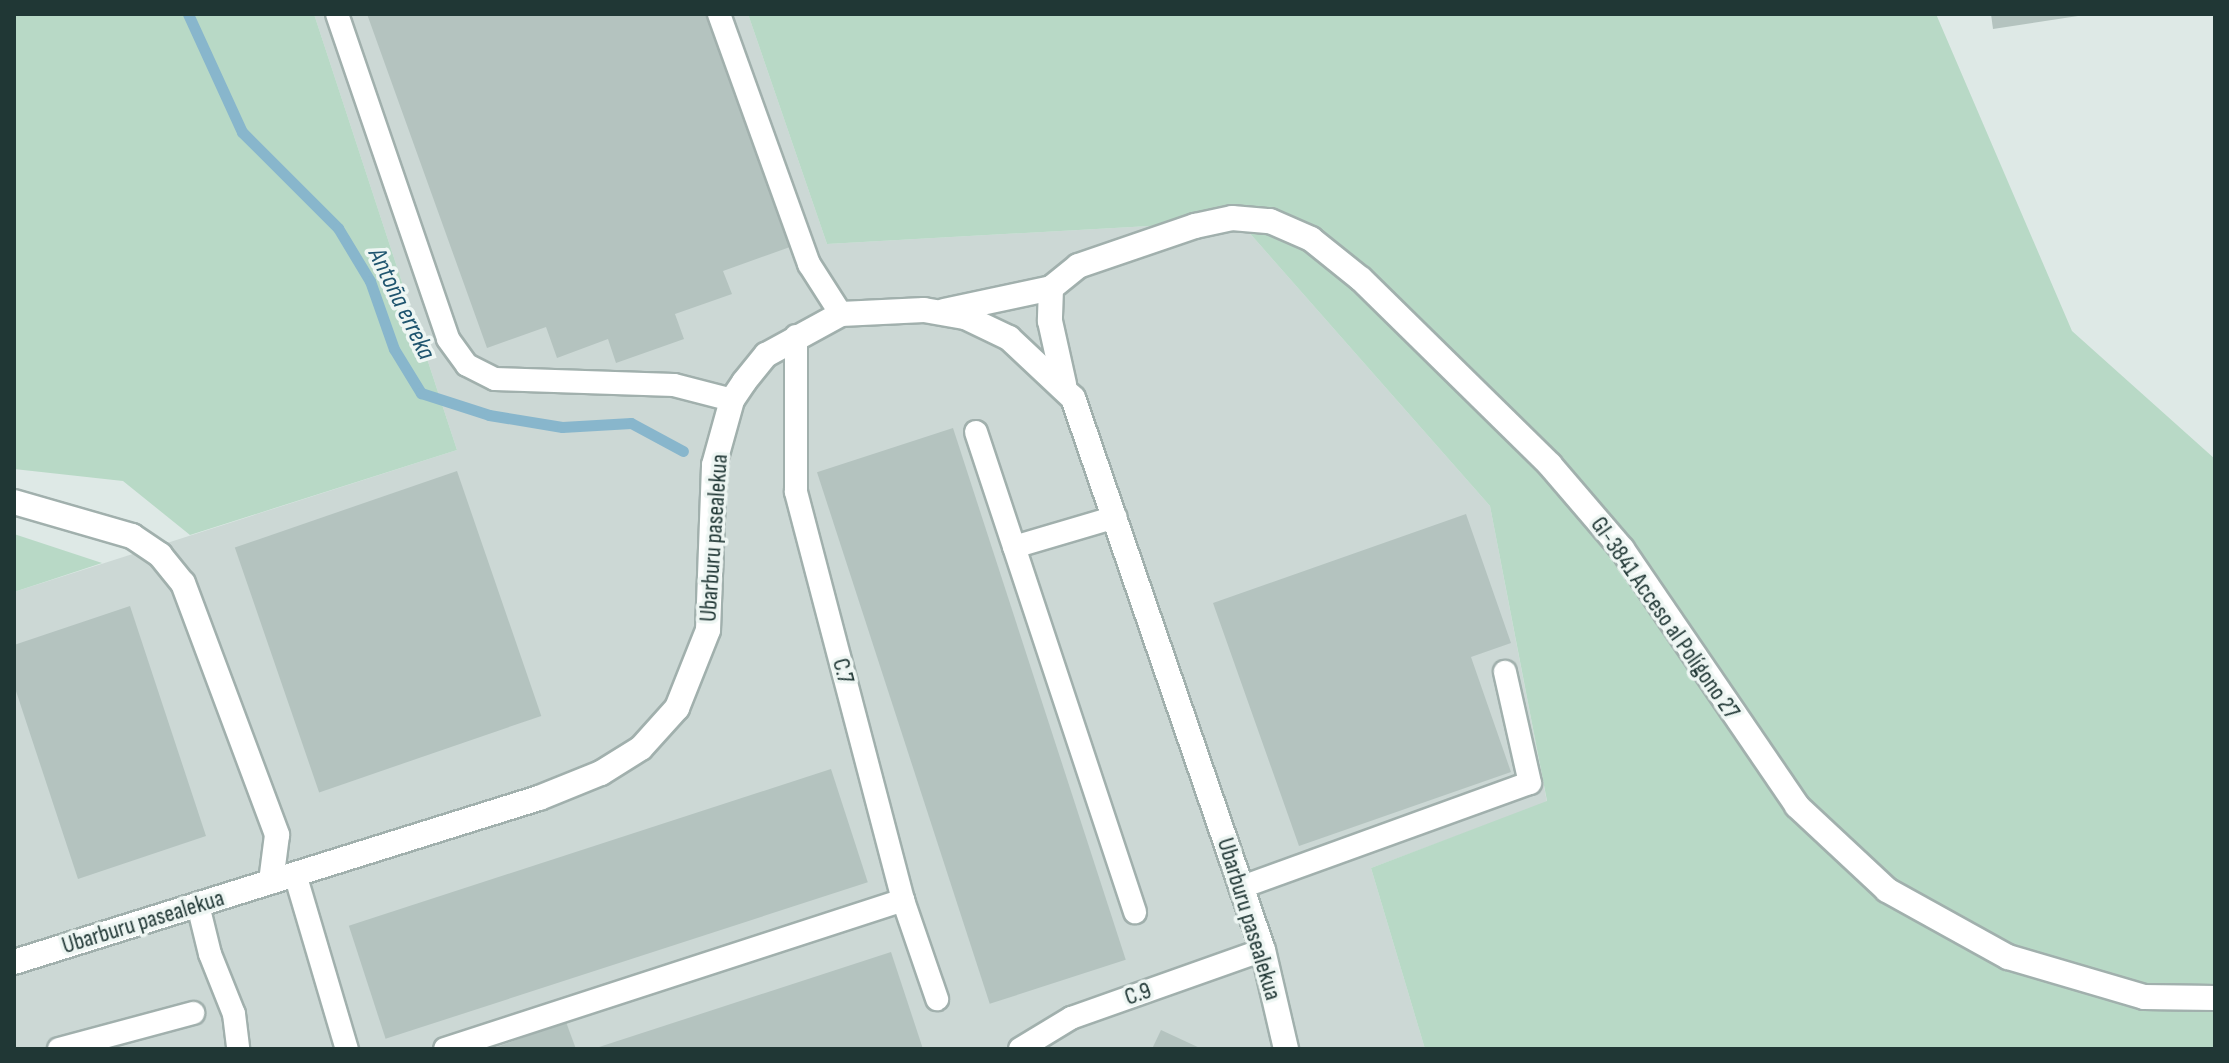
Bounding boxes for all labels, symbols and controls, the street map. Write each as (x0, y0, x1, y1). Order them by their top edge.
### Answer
water label: Antoña erreka (361, 243, 441, 365)
street label: Ubarburu pasealekua (694, 453, 734, 623)
street label: GI-3841 Acceso al Polígono 27 (1584, 511, 1746, 725)
street label: C.7 (826, 655, 860, 687)
street label: Ubarburu pasealekua (1211, 835, 1287, 1003)
street label: Ubarburu pasealekua (59, 884, 227, 960)
street label: C.9 (1121, 976, 1155, 1012)

